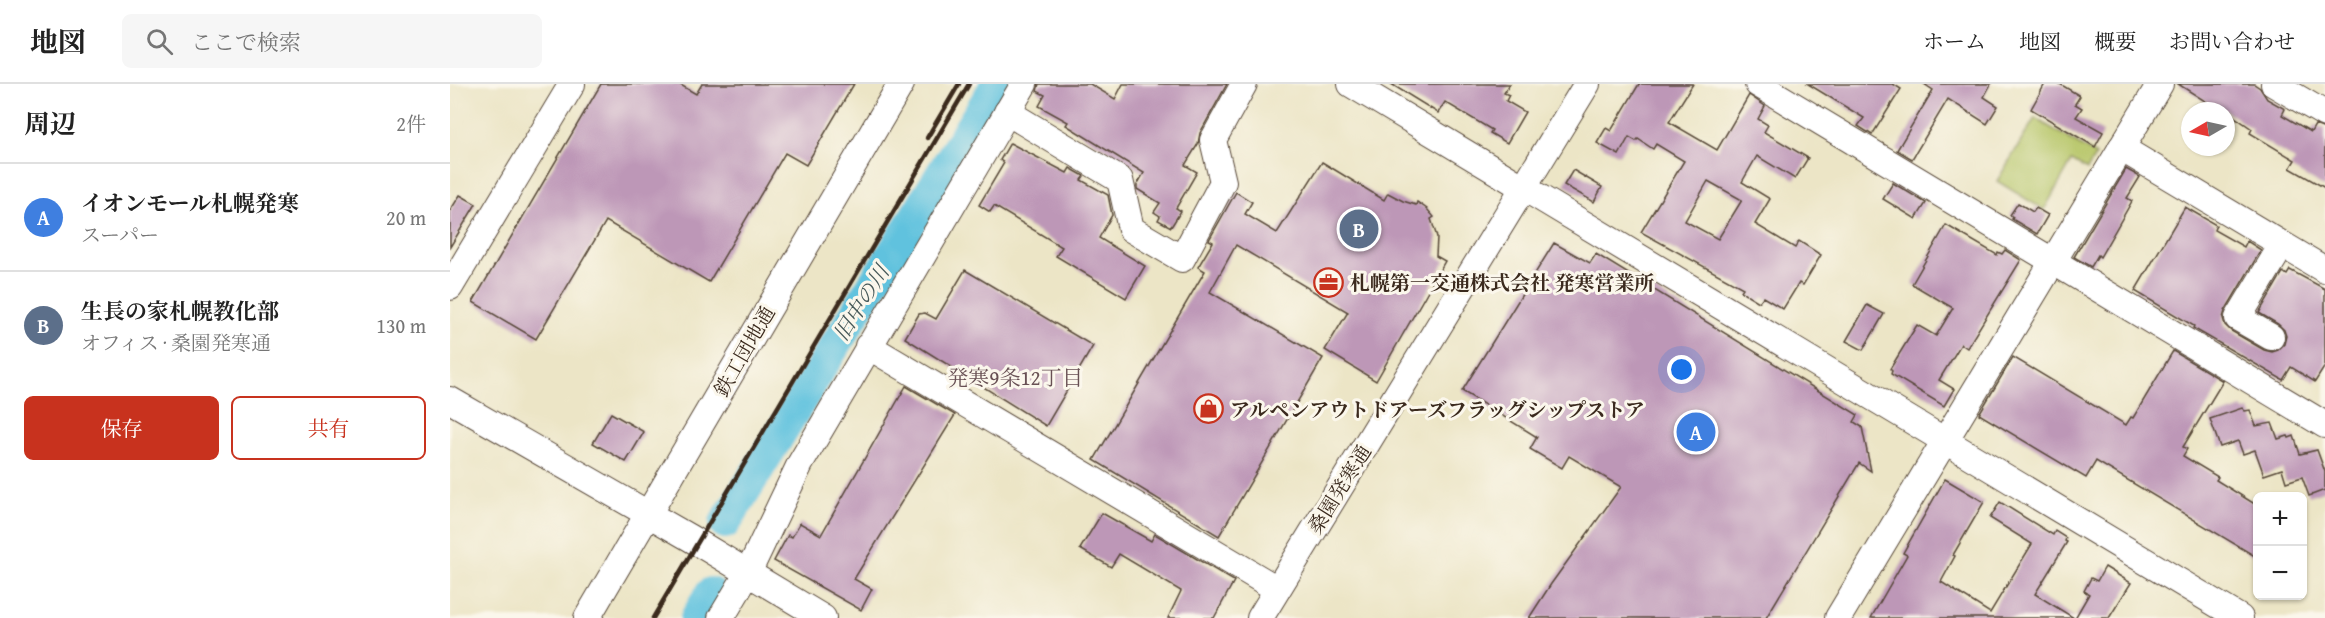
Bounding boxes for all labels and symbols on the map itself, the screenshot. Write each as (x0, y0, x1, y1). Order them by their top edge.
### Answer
north arrow (2181, 102, 2235, 156)
pin: B (1340, 206, 1378, 252)
water label: 旧中の川 (826, 257, 897, 347)
office icon: 札幌第一交通株式会社 発寒営業所 (1313, 266, 1345, 298)
place label: 札幌第一交通株式会社 発寒営業所 (1350, 268, 1654, 297)
street label: 鉄工団地通 (706, 300, 782, 402)
your location (1667, 355, 1696, 384)
district label: 発寒9条12丁目 (947, 362, 1083, 393)
shop icon: アルペンアウトドアーズフラッグシップストア (1193, 393, 1225, 425)
place label: アルペンアウトドアーズフラッグシップストア (1230, 395, 1645, 424)
pin: A (1676, 410, 1716, 454)
street label: 桑園発寒通 (1300, 439, 1378, 539)

